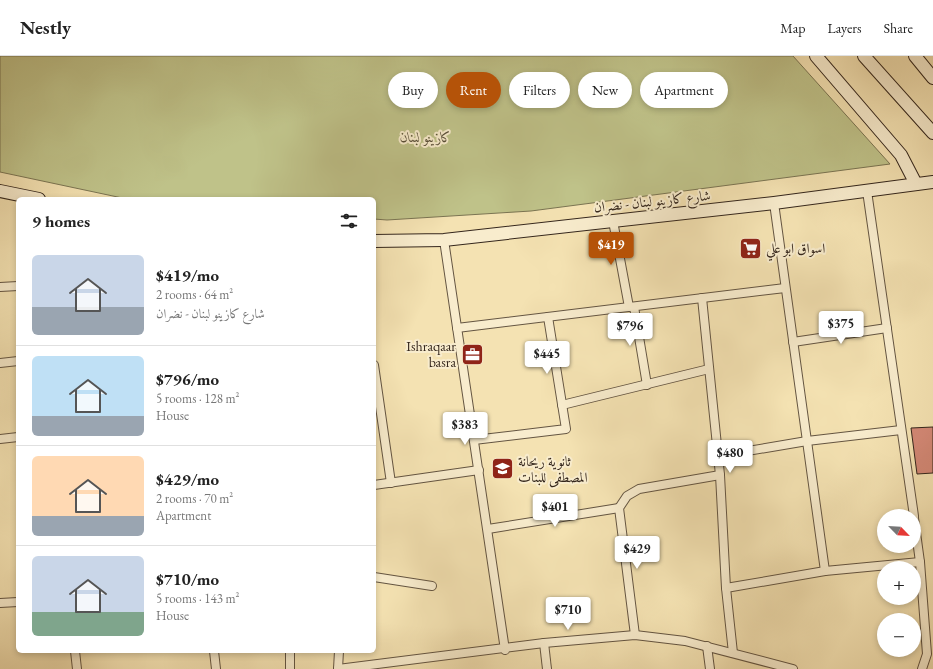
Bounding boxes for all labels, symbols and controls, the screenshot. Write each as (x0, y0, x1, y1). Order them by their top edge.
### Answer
text: Nestly (20, 15, 71, 40)
text: Map (780, 19, 805, 37)
text: Layers (827, 19, 862, 37)
text: Share (884, 19, 913, 37)
chip: Buy (388, 72, 438, 108)
chip: Rent (446, 72, 501, 108)
chip: Filters (509, 72, 570, 108)
chip: New (578, 72, 632, 108)
chip: Apartment (640, 72, 728, 108)
park label: كازينو لبنان (400, 128, 452, 146)
street label: شارع كازينو لبنان - نضران (593, 186, 712, 219)
text: 9 homes (32, 210, 90, 232)
icon: filters (338, 210, 360, 232)
pin: $419 (587, 232, 635, 266)
supermarket icon: اسواق ابو علي (737, 235, 763, 261)
text: $419 (598, 236, 624, 253)
place label: اسواق ابو علي (766, 239, 825, 261)
text: $419/mo (156, 264, 219, 286)
icon: home (64, 271, 112, 319)
text: 2 rooms · 64 m² (156, 286, 233, 303)
text: شارع كازينو لبنان - نضران (156, 305, 265, 322)
pin: $375 (817, 311, 865, 345)
pin: $796 (606, 313, 654, 347)
text: $375 (828, 315, 854, 332)
text: $796 (617, 317, 643, 334)
place label: Ishraqaar basra (406, 337, 456, 371)
office icon: Ishraqaar basra (459, 341, 485, 367)
pin: $445 (523, 341, 571, 375)
text: $445 (534, 345, 560, 362)
text: $796/mo (156, 368, 219, 390)
icon: home (64, 372, 112, 420)
text: 5 rooms · 128 m² (156, 390, 240, 407)
text: House (156, 407, 189, 424)
pin: $383 (441, 412, 489, 446)
text: $383 (452, 416, 478, 433)
pin: $480 (706, 440, 754, 474)
text: $480 (717, 444, 743, 461)
place label: ثانوية ريحانة المصطفى للبنات (518, 452, 588, 488)
school or university icon: ثانوية ريحانة المصطفى للبنات (489, 456, 515, 482)
text: $429/mo (156, 468, 219, 490)
icon: home (64, 472, 112, 520)
text: 2 rooms · 70 m² (156, 490, 233, 507)
pin: $401 (531, 494, 579, 528)
text: $401 (542, 498, 568, 515)
text: Apartment (156, 507, 211, 524)
north arrow (877, 509, 921, 553)
map controls (877, 509, 921, 657)
pin: $429 (613, 536, 661, 570)
text: $429 (624, 540, 650, 557)
button: + (877, 561, 921, 605)
text: $710/mo (156, 568, 219, 590)
icon: home (64, 572, 112, 620)
text: 5 rooms · 143 m² (156, 590, 240, 607)
pin: $710 (544, 597, 592, 631)
text: $710 (555, 601, 581, 618)
text: House (156, 607, 189, 624)
button: − (877, 613, 921, 657)

